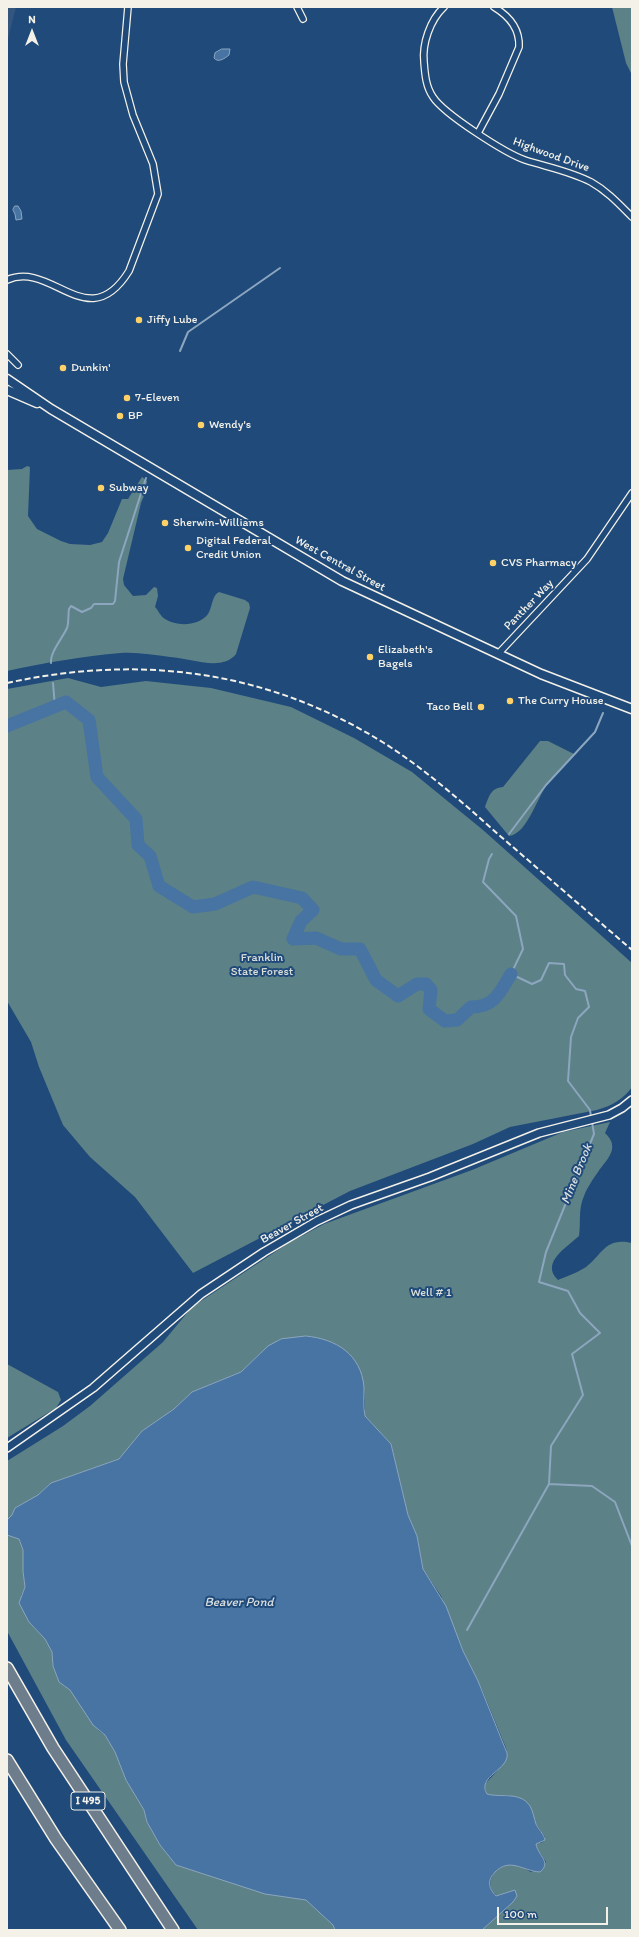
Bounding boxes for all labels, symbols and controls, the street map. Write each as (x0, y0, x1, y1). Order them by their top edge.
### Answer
north arrow (12, 12, 52, 52)
text: N (28, 13, 36, 26)
street label: Highwood Drive (511, 134, 591, 176)
place label: Jiffy Lube (147, 313, 198, 327)
marker: Jiffy Lube (134, 315, 144, 325)
place label: Dunkin' (71, 361, 111, 375)
marker: Dunkin' (58, 363, 68, 373)
place label: 7-Eleven (135, 391, 180, 405)
marker: 7-Eleven (122, 393, 132, 403)
place label: BP (128, 409, 143, 423)
marker: BP (115, 411, 125, 421)
place label: Wendy's (209, 418, 251, 432)
marker: Wendy's (196, 420, 206, 430)
place label: Subway (109, 481, 148, 495)
marker: Subway (96, 483, 106, 493)
place label: Sherwin-Williams (173, 516, 264, 530)
marker: Sherwin-Williams (160, 518, 170, 528)
street label: West Central Street (292, 533, 388, 595)
place label: Digital Federal Credit Union (196, 534, 271, 562)
marker: Digital Federal Credit Union (183, 543, 193, 553)
place label: CVS Pharmacy (501, 556, 577, 570)
marker: CVS Pharmacy (488, 558, 498, 568)
street label: Panther Way (501, 577, 557, 633)
place label: Elizabeth's Bagels (378, 643, 433, 671)
marker: Elizabeth's Bagels (365, 652, 375, 662)
place label: The Curry House (518, 694, 604, 708)
marker: The Curry House (505, 696, 515, 706)
place label: Taco Bell (427, 700, 473, 714)
marker: Taco Bell (476, 702, 486, 712)
park label: Franklin State Forest (231, 951, 293, 979)
water label: Mine Brook (558, 1142, 596, 1206)
street label: Beaver Street (258, 1201, 326, 1247)
park label: Well # 1 (410, 1286, 452, 1300)
water label: Beaver Pond (204, 1595, 274, 1611)
road number: I 495 (71, 1792, 105, 1810)
scale bar (499, 1899, 610, 1925)
text: 100 m (504, 1907, 537, 1921)

